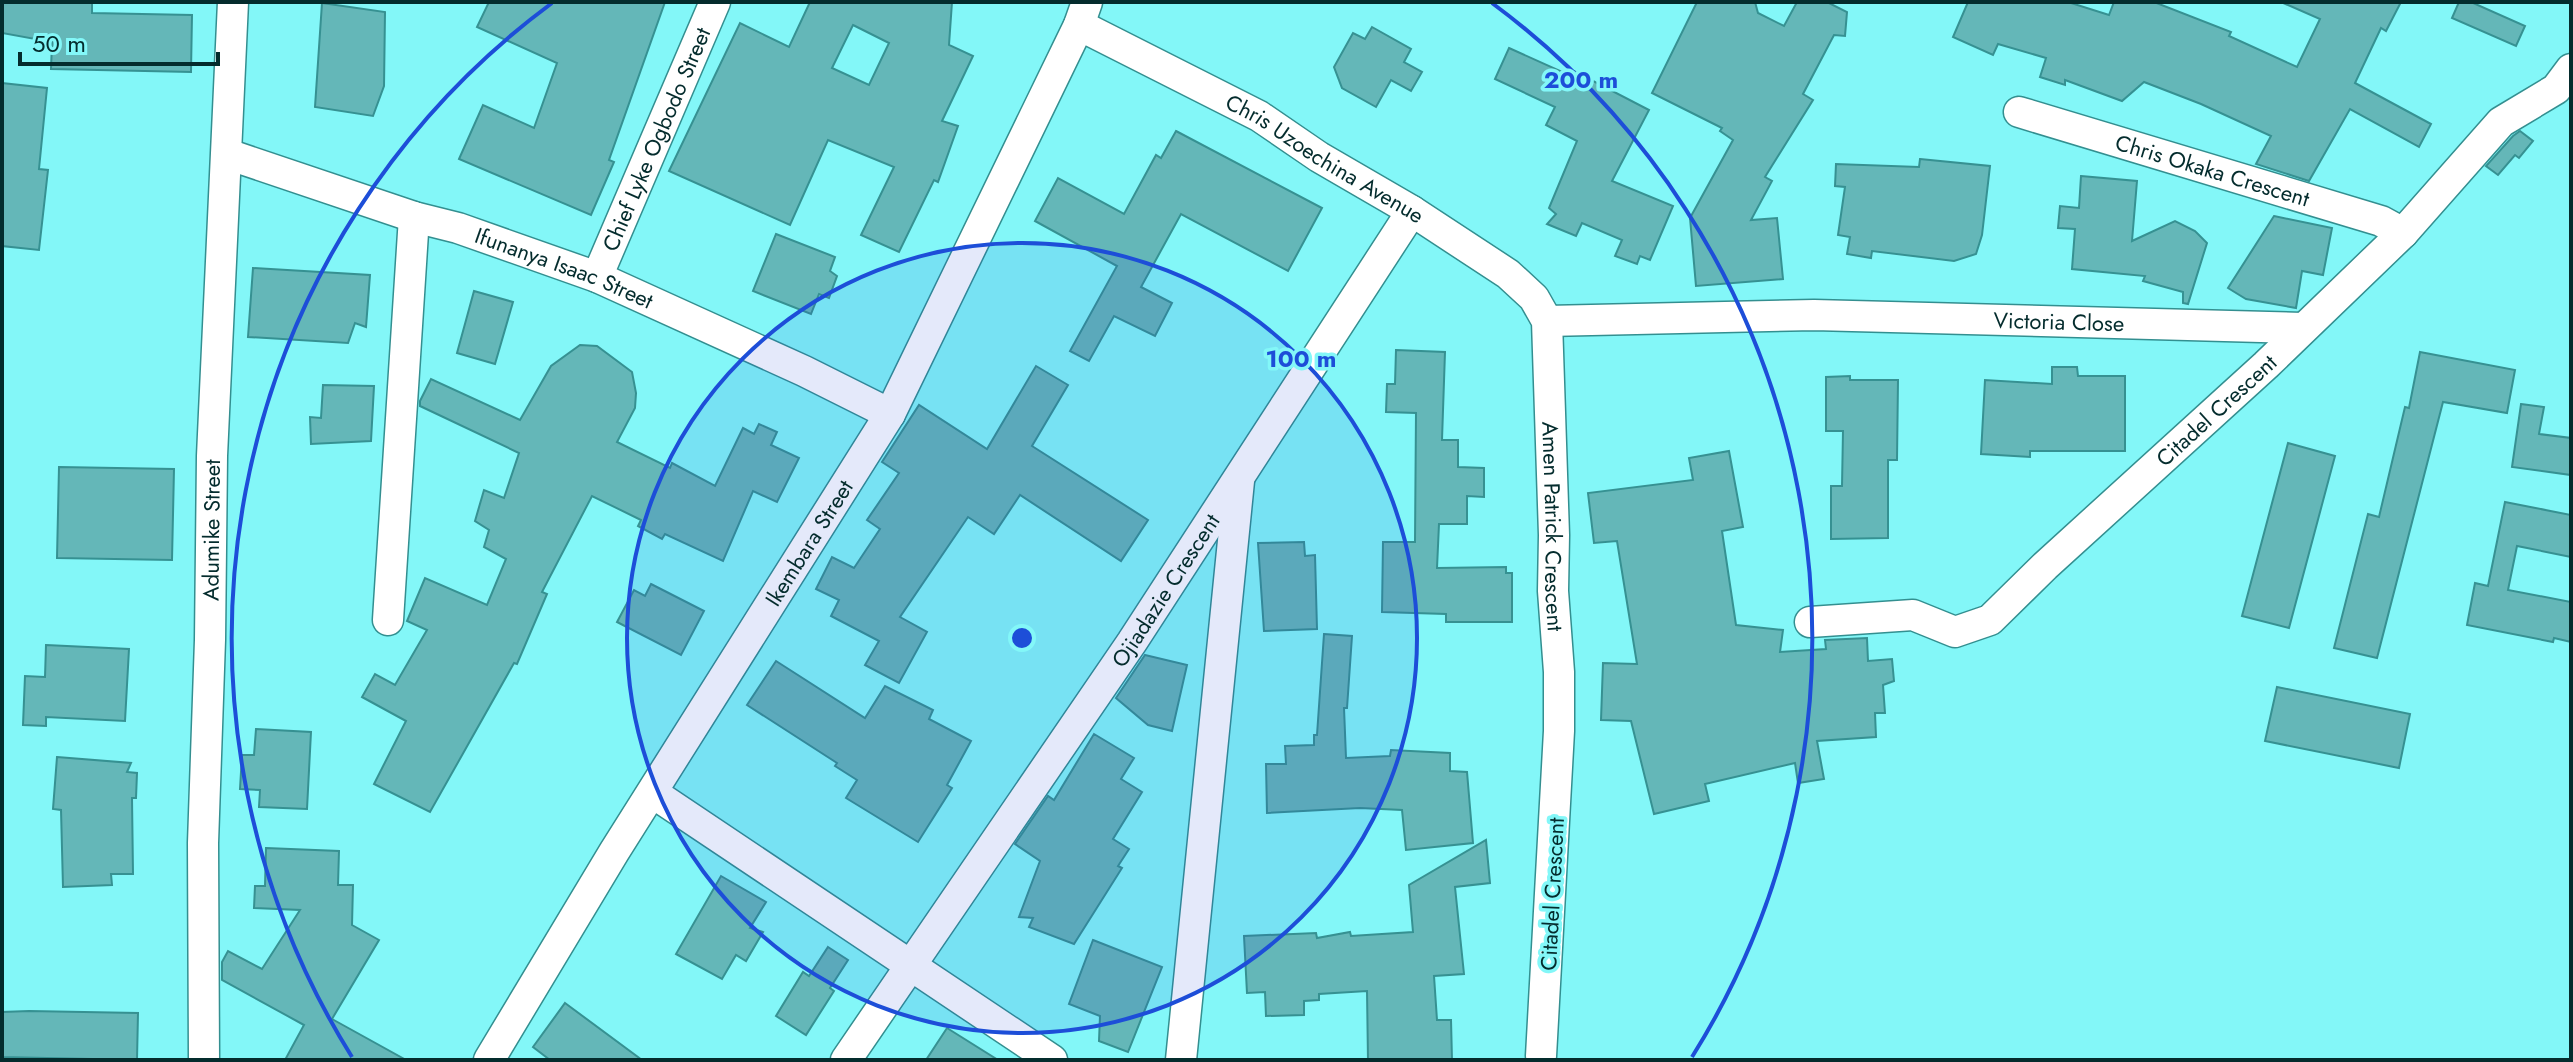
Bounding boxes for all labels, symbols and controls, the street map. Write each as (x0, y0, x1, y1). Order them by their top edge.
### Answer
scale bar (20, 16, 218, 66)
street label: Chief Lyke Ogbodo Street (594, 22, 719, 256)
text: 50 m (32, 26, 86, 61)
text: 200 m (1544, 62, 1618, 97)
street label: Chris Uzoechina Avenue (1220, 86, 1431, 231)
street label: Chris Okaka Crescent (2111, 126, 2314, 215)
street label: Ifunanya Isaac Street (470, 219, 659, 317)
street label: Victoria Close (1993, 304, 2125, 339)
text: 100 m (1266, 341, 1336, 376)
street label: Citadel Crescent (2149, 346, 2284, 474)
street label: Amen Patrick Crescent (1534, 421, 1572, 633)
street label: Adumike Street (194, 459, 228, 601)
street label: Ikembara Street (757, 473, 861, 612)
street label: Ojiadazie Crescent (1103, 507, 1228, 673)
centre of rings (1008, 624, 1036, 652)
street label: Citadel Crescent (1532, 816, 1572, 971)

